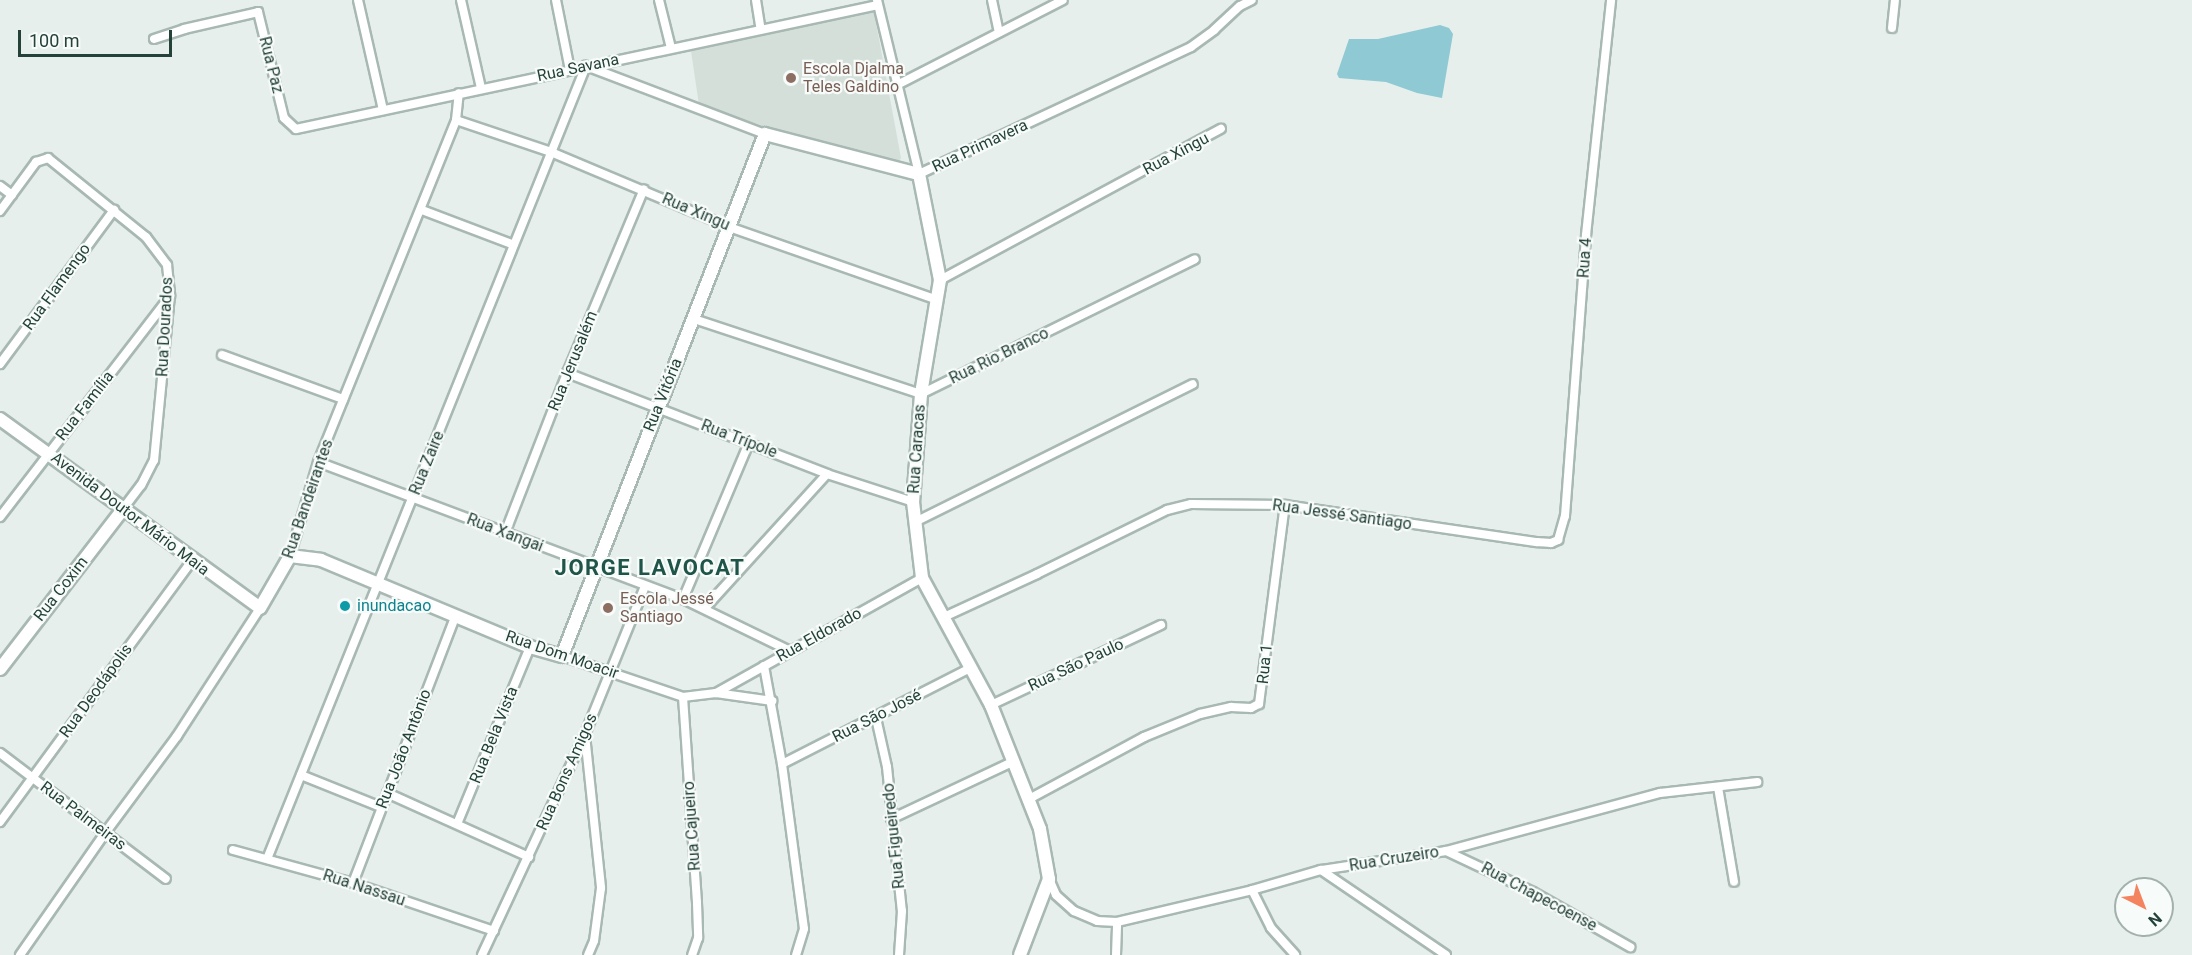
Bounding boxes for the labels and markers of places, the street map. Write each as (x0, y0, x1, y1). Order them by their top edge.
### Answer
place label: Escola Djalma Teles Galdino (803, 59, 904, 97)
marker: Escola Djalma Teles Galdino (784, 71, 798, 85)
place label: Escola Jessé Santiago (620, 589, 714, 627)
place label: inundacao (357, 596, 431, 616)
marker: inundacao (338, 599, 352, 613)
marker: Escola Jessé Santiago (601, 601, 615, 615)

